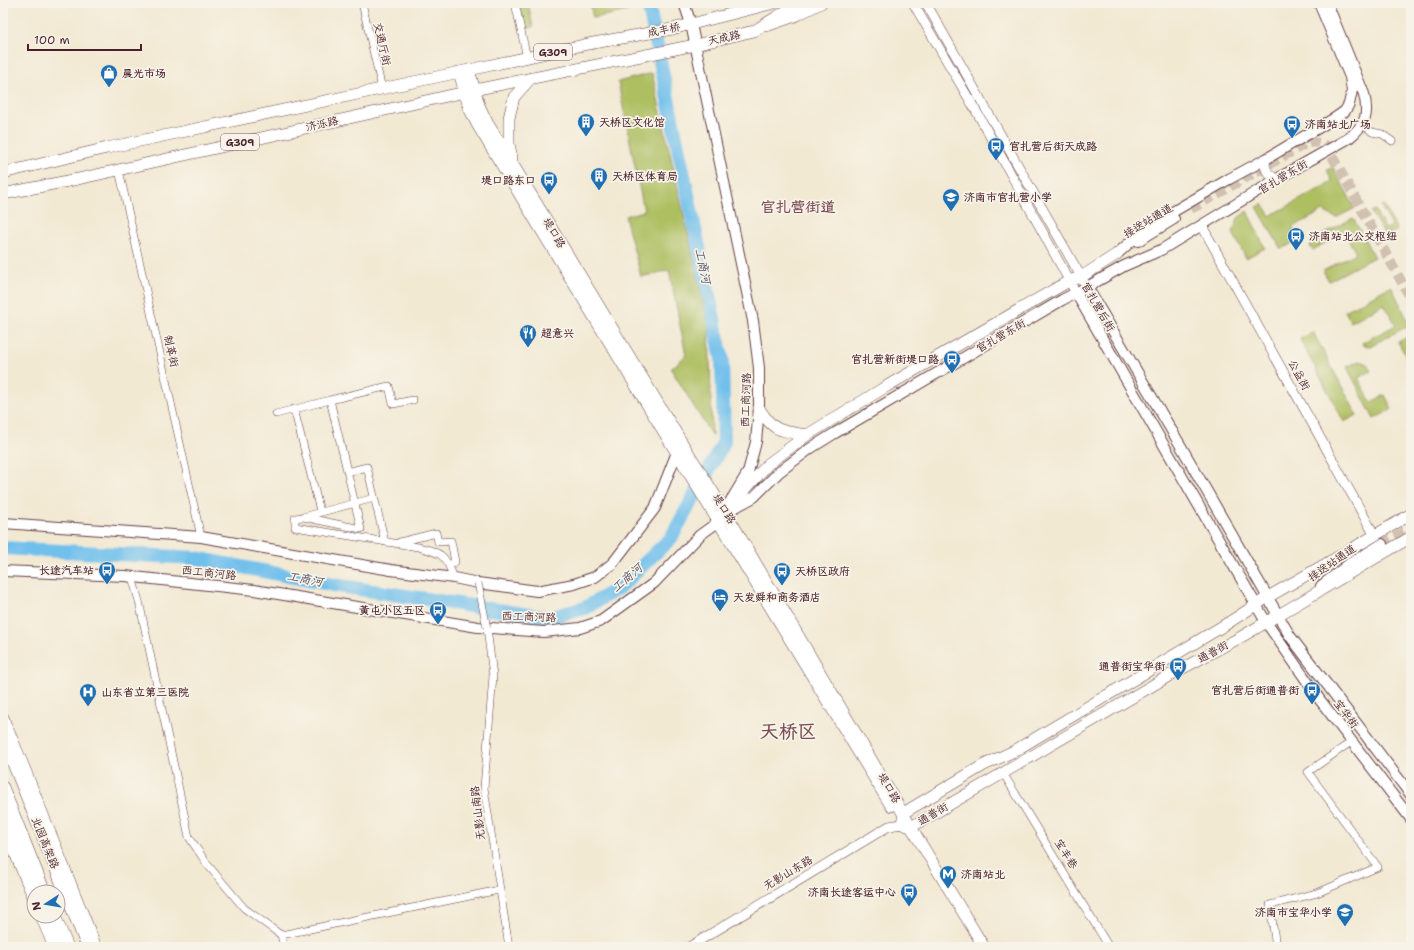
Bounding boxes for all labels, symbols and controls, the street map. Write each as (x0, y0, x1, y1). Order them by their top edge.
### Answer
street label: 成丰桥 (646, 19, 682, 41)
street label: 交通厅街 (370, 21, 394, 68)
scale bar (28, 26, 141, 52)
street label: 天成路 (706, 27, 742, 49)
text: 100 m (34, 32, 70, 48)
road number: G309 (534, 44, 572, 60)
shop icon: 晨光市场 (99, 63, 119, 88)
place label: 晨光市场 (122, 66, 166, 81)
building icon: 天桥区文化馆 (576, 112, 596, 137)
street label: 济泺路 (304, 113, 340, 135)
bus stop icon: 济南站北广场 (1282, 114, 1302, 139)
place label: 天桥区文化馆 (599, 115, 665, 130)
place label: 济南站北广场 (1305, 117, 1371, 132)
road number: G309 (221, 134, 259, 150)
bus stop icon: 官扎营后街天成路 (986, 136, 1006, 161)
place label: 官扎营后街天成路 (1009, 139, 1097, 154)
street label: 官扎营东街 (1256, 156, 1311, 198)
building icon: 天桥区体育局 (589, 166, 609, 191)
place label: 天桥区体育局 (612, 169, 678, 184)
bus stop icon: 堤口路东口 (539, 170, 559, 195)
place label: 堤口路东口 (481, 173, 536, 188)
school or university icon: 济南市官扎营小学 (941, 187, 961, 212)
place label: 济南市官扎营小学 (964, 190, 1052, 205)
district label: 官扎营街道 (760, 197, 836, 217)
street label: 接送站通道 (1121, 200, 1175, 242)
street label: 堤口路 (539, 215, 569, 251)
bus stop icon: 济南站北公交枢纽 (1286, 226, 1306, 251)
place label: 济南站北公交枢纽 (1309, 229, 1397, 244)
water label: 工商河 (691, 247, 715, 287)
street label: 官扎营后街 (1078, 279, 1119, 335)
street label: 官扎营东街 (973, 315, 1029, 356)
restaurant icon: 超意兴 (518, 323, 538, 348)
place label: 超意兴 (540, 326, 574, 341)
street label: 制革街 (160, 333, 182, 370)
bus stop icon: 官扎营新街堤口路 (942, 349, 962, 374)
place label: 官扎营新街堤口路 (851, 352, 939, 367)
street label: 公益街 (1284, 357, 1314, 394)
street label: 西工商河路 (738, 372, 754, 428)
street label: 堤口路 (709, 491, 739, 527)
street label: 接送站通道 (1305, 541, 1359, 585)
water label: 工商河 (608, 559, 647, 596)
bus stop icon: 长途汽车站 (97, 560, 117, 585)
bus stop icon: 天桥区政府 (772, 561, 792, 586)
place label: 长途汽车站 (39, 563, 94, 578)
street label: 西工商河路 (181, 563, 237, 583)
place label: 天桥区政府 (795, 564, 850, 579)
water label: 工商河 (286, 568, 326, 591)
hotel icon: 天发舜和商务酒店 (710, 587, 730, 612)
place label: 天发舜和商务酒店 (733, 590, 821, 605)
bus stop icon: 黄屯小区五区 (428, 600, 448, 625)
place label: 黄屯小区五区 (359, 603, 425, 618)
street label: 西工商河路 (501, 609, 557, 625)
street label: 通普街 (1195, 637, 1232, 667)
bus stop icon: 通普街宝华街 (1168, 656, 1188, 681)
place label: 通普街宝华街 (1099, 659, 1166, 674)
bus stop icon: 官扎营后街通普街 (1302, 680, 1322, 705)
hospital icon: 山东省立第三医院 (78, 682, 98, 707)
place label: 官扎营后街通普街 (1211, 683, 1300, 698)
place label: 山东省立第三医院 (101, 685, 189, 700)
street label: 宝华街 (1330, 696, 1363, 732)
district label: 天桥区 (759, 719, 817, 744)
street label: 堤口路 (874, 770, 904, 806)
street label: 无影山南路 (467, 785, 489, 841)
street label: 通普街 (915, 799, 952, 829)
street label: 北园高架路 (28, 815, 62, 871)
street label: 宝丰巷 (1051, 836, 1081, 872)
street label: 无影山东路 (761, 852, 815, 894)
metro station icon: 济南站北 (938, 864, 958, 889)
place label: 济南站北 (961, 867, 1005, 882)
bus stop icon: 济南长途客运中心 (899, 882, 919, 907)
north arrow (26, 884, 66, 924)
place label: 济南长途客运中心 (808, 885, 896, 900)
text: N (28, 900, 45, 912)
school or university icon: 济南市宝华小学 (1335, 902, 1355, 927)
place label: 济南市宝华小学 (1255, 905, 1332, 920)

